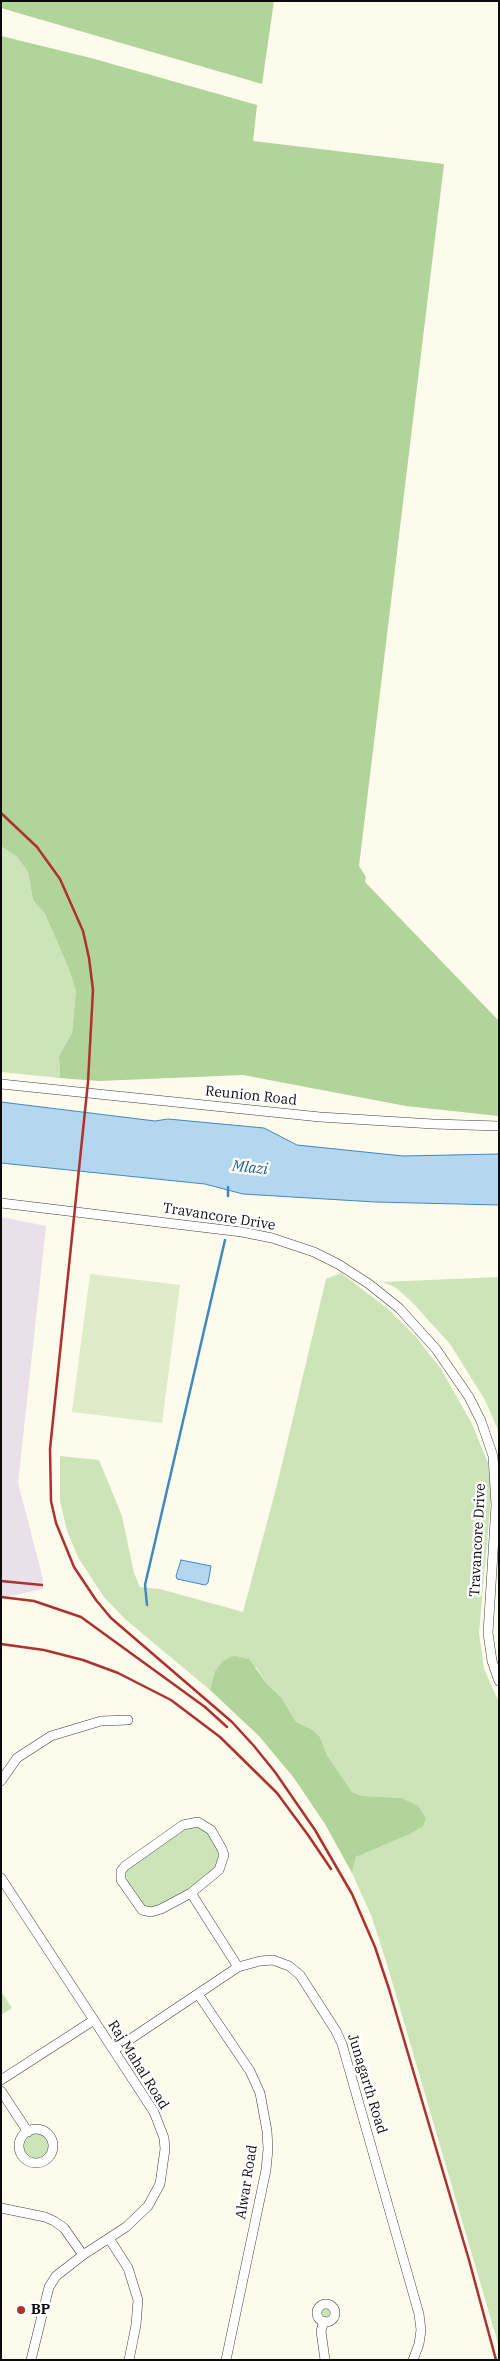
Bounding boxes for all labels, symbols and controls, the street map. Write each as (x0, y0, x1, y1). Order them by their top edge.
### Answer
street label: Reunion Road (204, 1083, 298, 1109)
water label: Mlazi (231, 1157, 269, 1179)
street label: Travancore Drive (162, 1200, 276, 1234)
street label: Travancore Drive (467, 1483, 489, 1597)
street label: Raj Mahal Road (104, 2017, 172, 2113)
street label: Junagarth Road (344, 2032, 390, 2136)
street label: Alwar Road (233, 2144, 261, 2220)
place label: BP (31, 2302, 50, 2318)
marker: BP (15, 2304, 27, 2316)

